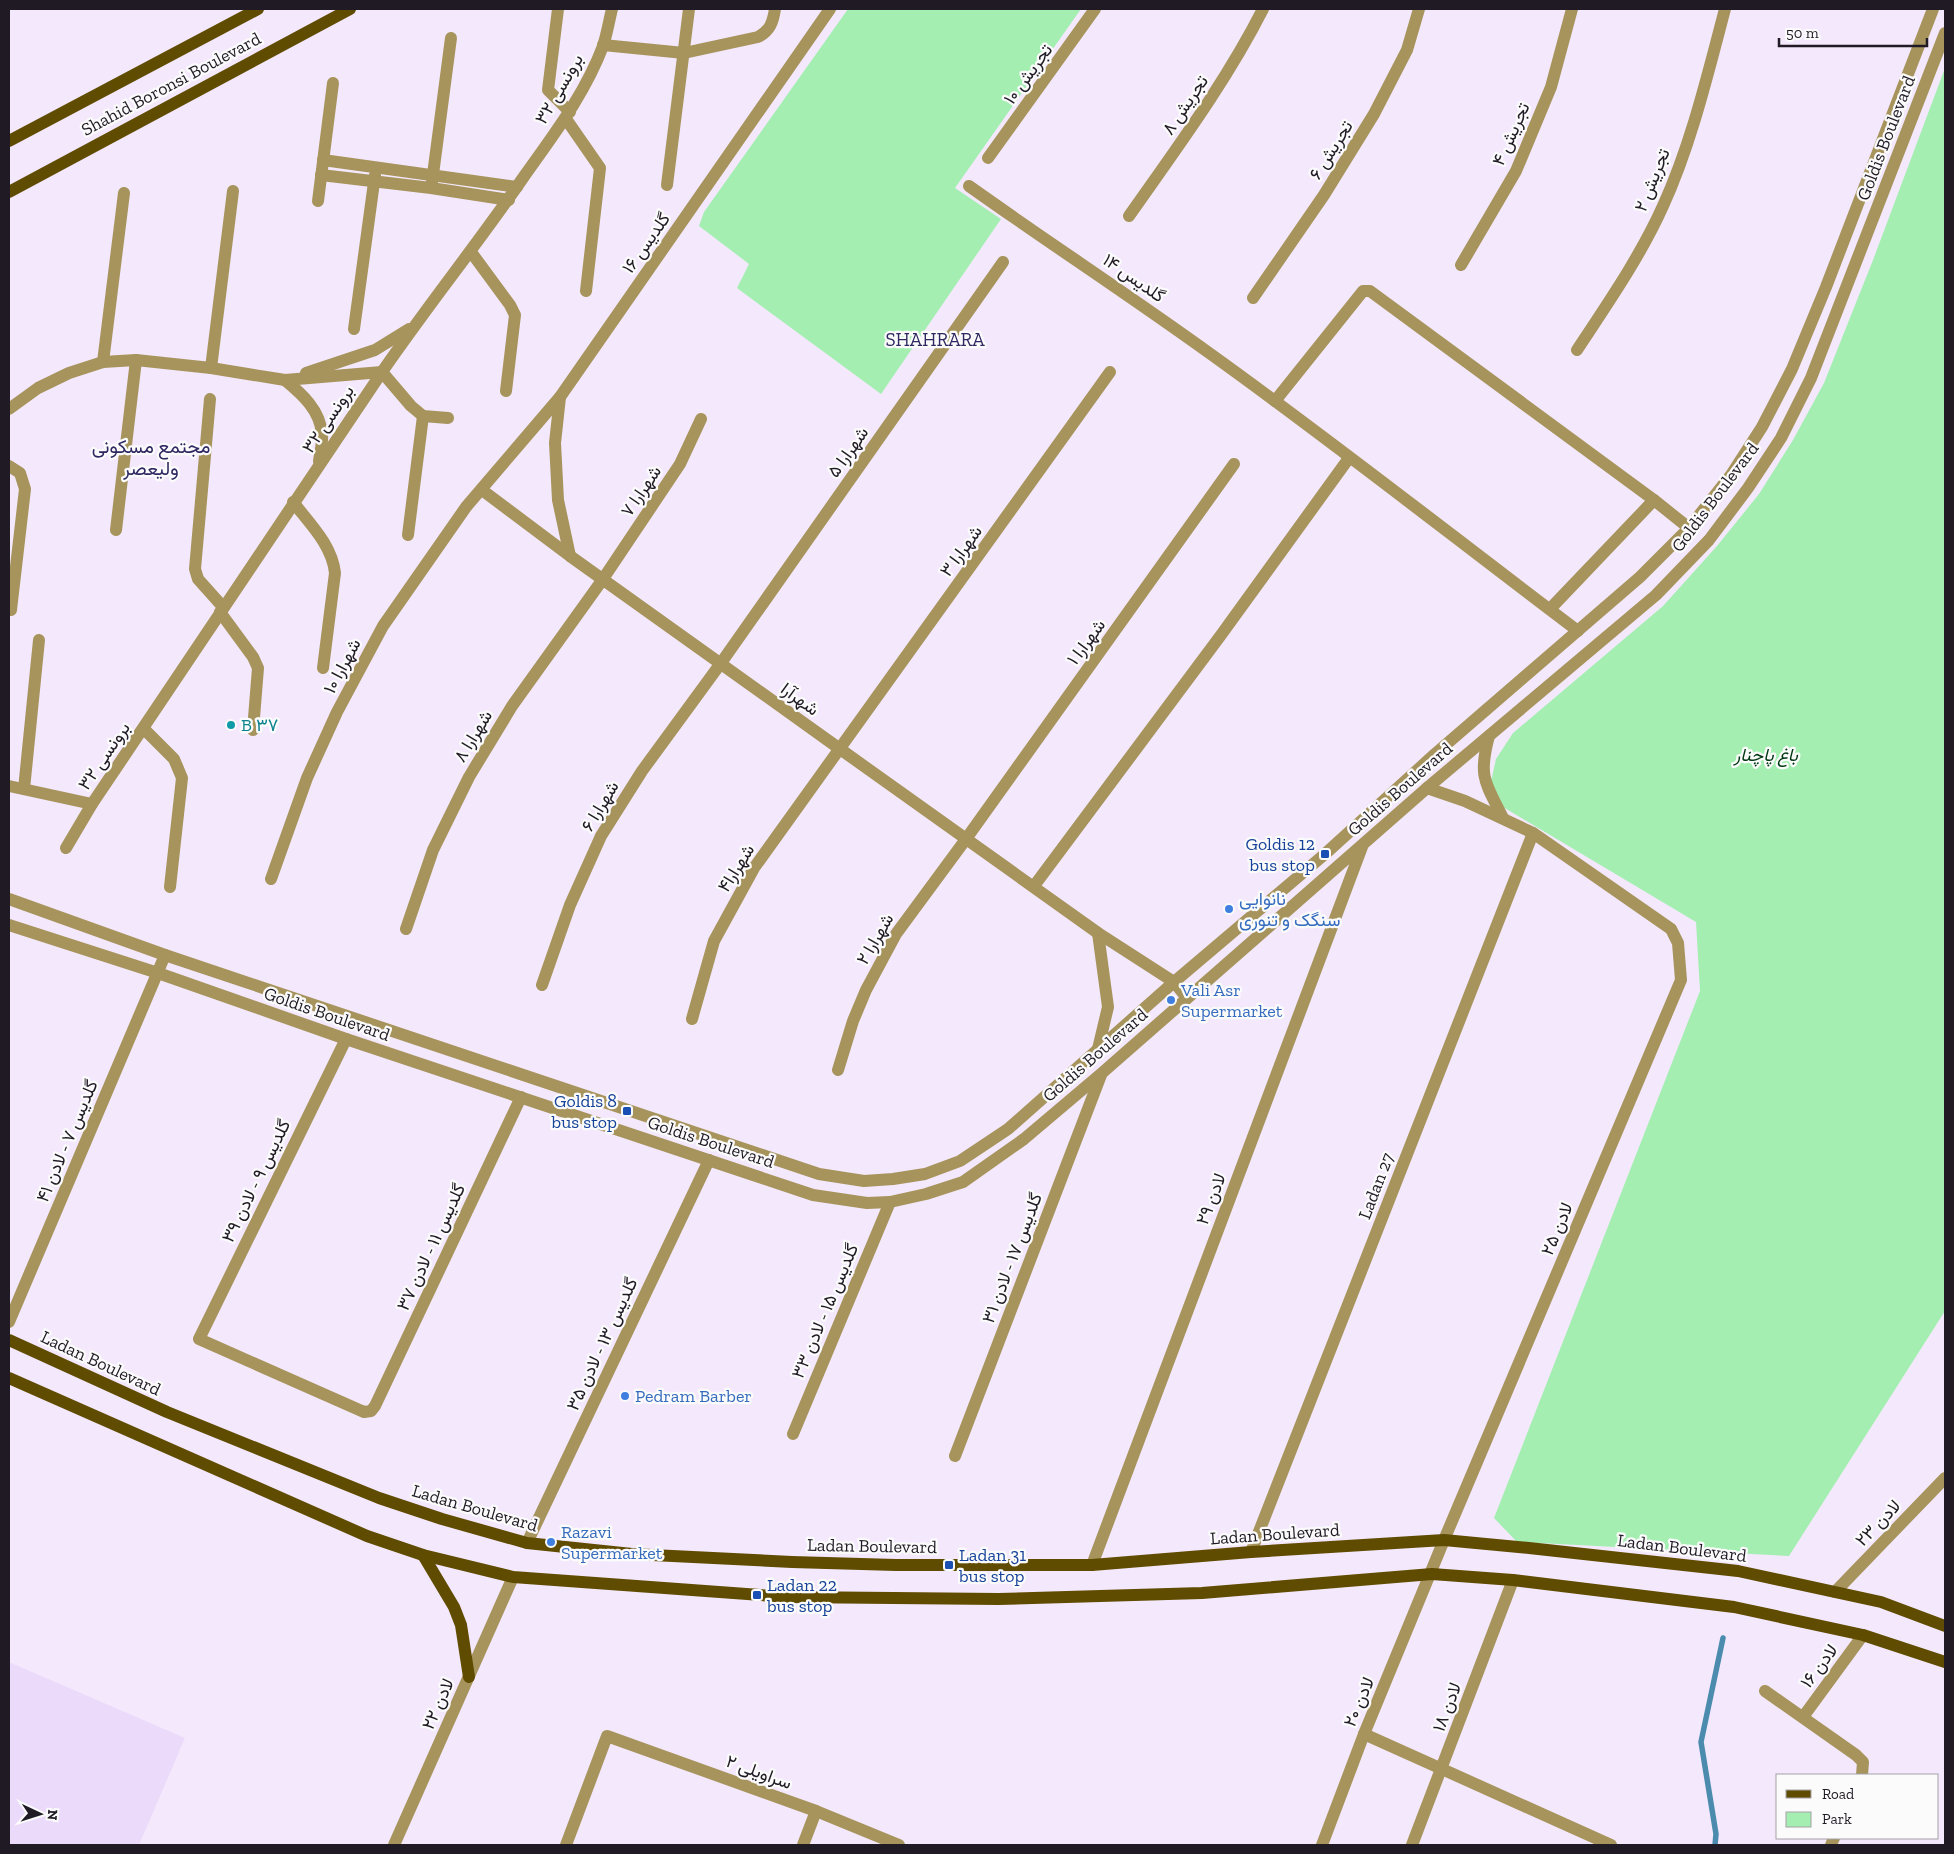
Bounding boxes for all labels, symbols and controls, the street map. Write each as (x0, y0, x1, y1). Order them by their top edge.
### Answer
scale bar (1779, 15, 1926, 47)
text: 50 m (1786, 24, 1819, 42)
street label: Shahid Boronsi Boulevard (77, 27, 265, 141)
street label: تجریش ۱۰ (999, 39, 1057, 109)
street label: برونسی ۳۲ (530, 50, 588, 128)
street label: تجریش ۸ (1157, 71, 1213, 139)
street label: Goldis Boulevard (1852, 72, 1920, 203)
street label: تجریش ۴ (1487, 99, 1535, 169)
street label: تجریش ۶ (1304, 116, 1358, 184)
street label: تجریش ۲ (1629, 145, 1675, 215)
street label: گلدیس ۱۶ (617, 208, 675, 278)
street label: گلدیس ۱۴ (1099, 249, 1169, 307)
district label: SHAHRARA (885, 328, 985, 351)
street label: برونسی ۳۲ (297, 381, 359, 457)
street label: شهرارا ۵ (823, 422, 873, 482)
district label: مجتمع مسکونی ولیعصر (92, 435, 210, 480)
street label: Goldis Boulevard (1667, 438, 1764, 556)
street label: شهرارا ۷ (616, 461, 666, 521)
street label: شهرارا ۳ (935, 521, 987, 581)
street label: شهرارا ۱ (1062, 615, 1110, 669)
street label: شهرارا ۱۰ (318, 635, 366, 697)
street label: شهرآرا (776, 678, 824, 720)
street label: شهرارا ۸ (449, 706, 497, 766)
place label: B ۳۷ (241, 714, 278, 736)
street label: برونسی ۳۲ (73, 718, 135, 794)
marker: B ۳۷ (225, 719, 237, 731)
street label: Goldis Boulevard (1343, 737, 1457, 841)
park label: باغ پاچنار (1733, 744, 1798, 768)
street label: شهرارا ۶ (576, 777, 624, 835)
place label: Goldis 12 bus stop (1245, 833, 1315, 876)
street label: شهرارا۴ (713, 840, 759, 896)
marker: Goldis 12 bus stop (1319, 848, 1331, 860)
place label: نانوایی سنگک و تنوری (1239, 888, 1340, 931)
marker: نانوایی سنگک و تنوری (1223, 903, 1235, 915)
street label: شهرارا ۲ (852, 909, 898, 969)
place label: Vali Asr Supermarket (1180, 979, 1283, 1022)
street label: Goldis Boulevard (261, 982, 393, 1046)
marker: Vali Asr Supermarket (1165, 994, 1177, 1006)
street label: Goldis Boulevard (1038, 1003, 1152, 1107)
street label: گلدیس ۷ - لادن ۴۱ (31, 1076, 103, 1206)
place label: Goldis 8 bus stop (551, 1090, 617, 1133)
marker: Goldis 8 bus stop (621, 1105, 633, 1117)
street label: Goldis Boulevard (645, 1111, 777, 1173)
street label: گلدیس ۹ - لادن ۳۹ (217, 1116, 295, 1246)
street label: Ladan 27 (1353, 1149, 1399, 1222)
street label: لادن ۲۹ (1191, 1170, 1231, 1228)
street label: گلدیس ۱۱ - لادن ۳۷ (392, 1180, 470, 1314)
street label: گلدیس ۱۷ - لادن ۳۱ (977, 1190, 1047, 1326)
street label: لادن ۲۵ (1536, 1199, 1578, 1259)
street label: گلدیس ۱۵ - لادن ۳۳ (787, 1240, 863, 1382)
street label: گلدیس ۱۳ - لادن ۳۵ (562, 1274, 642, 1414)
street label: Ladan Boulevard (37, 1326, 165, 1400)
place label: Pedram Barber (635, 1385, 752, 1407)
marker: Pedram Barber (619, 1390, 631, 1402)
street label: Ladan Boulevard (410, 1480, 541, 1537)
street label: لادن ۲۳ (1850, 1495, 1906, 1551)
street label: Ladan Boulevard (1209, 1518, 1341, 1550)
place label: Razavi Supermarket (561, 1521, 663, 1564)
street label: Ladan Boulevard (1616, 1529, 1748, 1567)
street label: Ladan Boulevard (807, 1534, 937, 1558)
marker: Razavi Supermarket (545, 1536, 557, 1548)
place label: Ladan 31 bus stop (958, 1544, 1026, 1587)
marker: Ladan 31 bus stop (943, 1559, 955, 1571)
place label: Ladan 22 bus stop (766, 1574, 837, 1617)
marker: Ladan 22 bus stop (751, 1589, 763, 1601)
street label: لادن ۱۶ (1795, 1640, 1843, 1692)
street label: لادن ۲۰ (1339, 1674, 1379, 1730)
street label: لادن ۲۲ (417, 1675, 459, 1733)
street label: لادن ۱۸ (1428, 1679, 1466, 1735)
street label: سراویلی ۲ (723, 1750, 795, 1794)
legend (1776, 1774, 1939, 1839)
text: Road (1822, 1785, 1855, 1803)
north arrow (15, 1789, 65, 1839)
text: N (44, 1809, 61, 1821)
text: Park (1822, 1810, 1852, 1828)

